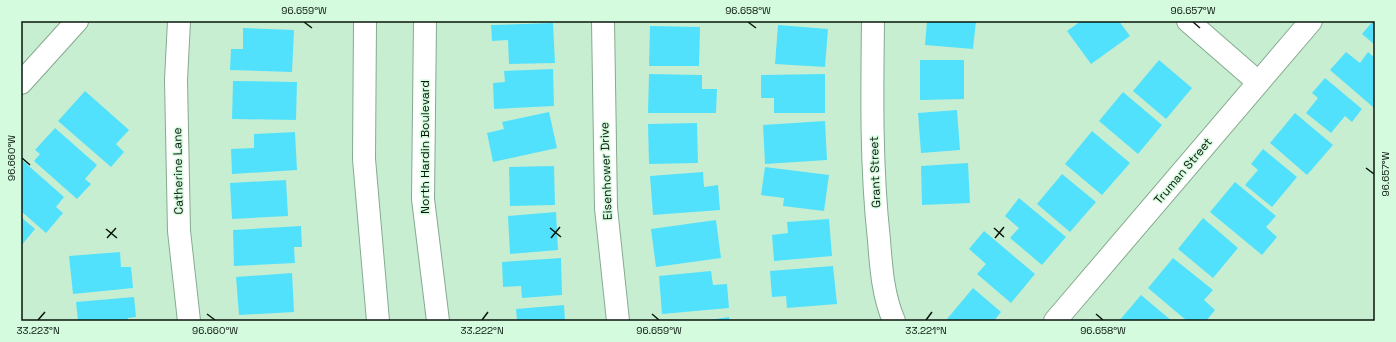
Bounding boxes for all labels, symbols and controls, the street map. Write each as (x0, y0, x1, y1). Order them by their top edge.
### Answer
text: 96.659°W (281, 4, 327, 17)
text: 96.658°W (725, 4, 771, 17)
text: 96.657°W (1171, 4, 1216, 17)
street label: North Hardin Boulevard (417, 80, 433, 214)
street label: Eisenhower Drive (596, 122, 616, 220)
street label: Catherine Lane (169, 127, 187, 215)
street label: Truman Street (1150, 134, 1216, 208)
text: 96.660°W (5, 135, 18, 181)
street label: Grant Street (866, 136, 884, 208)
text: 96.657°W (1379, 151, 1392, 196)
text: 33.223°N (16, 324, 60, 337)
text: 96.660°W (192, 324, 238, 337)
text: 33.222°N (460, 324, 504, 337)
text: 96.659°W (636, 324, 682, 337)
text: 33.221°N (905, 324, 947, 337)
text: 96.658°W (1080, 324, 1126, 337)

